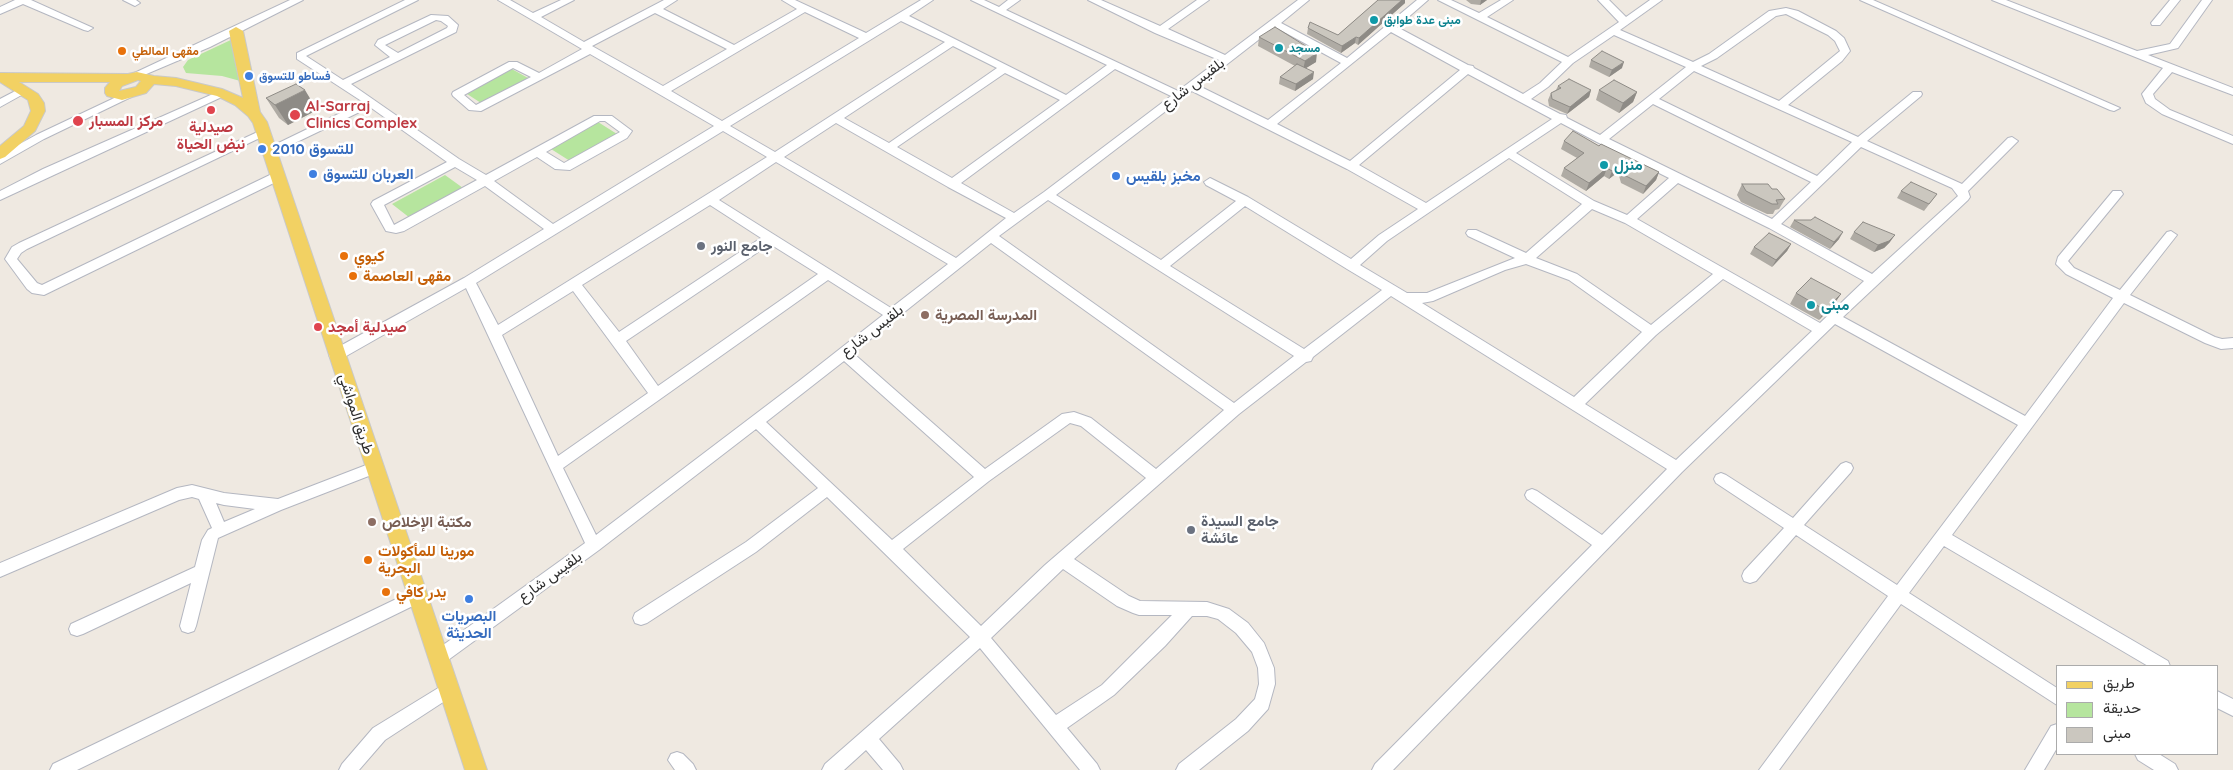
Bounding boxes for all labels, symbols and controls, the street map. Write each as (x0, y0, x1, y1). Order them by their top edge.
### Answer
place label: مبنى عدة طوابق (1384, 13, 1461, 27)
marker: مبنى عدة طوابق (1368, 14, 1380, 26)
place label: مسجد (1289, 41, 1320, 55)
marker: مسجد (1273, 42, 1285, 54)
place label: مقهى المالطي (132, 44, 199, 58)
marker: مقهى المالطي (116, 45, 128, 57)
street label: بلقيس شارع (1158, 54, 1228, 114)
place label: فساطو للتسوق (259, 69, 331, 83)
marker: فساطو للتسوق (243, 70, 255, 82)
place label: Al-Sarraj Clinics Complex (306, 97, 417, 132)
marker: صيدلية نبض الحياة (205, 104, 217, 116)
marker: Al-Sarraj Clinics Complex (288, 108, 302, 122)
place label: مركز المسبار (89, 112, 163, 130)
marker: مركز المسبار (71, 114, 85, 128)
place label: صيدلية نبض الحياة (177, 118, 245, 153)
place label: 2010 للتسوق (272, 140, 354, 158)
marker: 2010 للتسوق (256, 143, 268, 155)
place label: منزل (1614, 156, 1643, 174)
marker: منزل (1598, 159, 1610, 171)
place label: العربان للتسوق (323, 165, 414, 183)
place label: مخبز بلقيس (1126, 167, 1201, 185)
marker: العربان للتسوق (307, 168, 319, 180)
marker: مخبز بلقيس (1110, 170, 1122, 182)
place label: جامع النور (711, 237, 772, 255)
marker: جامع النور (695, 240, 707, 252)
place label: كيوي (354, 247, 385, 265)
marker: كيوي (338, 250, 350, 262)
place label: مقهى العاصمة (363, 267, 451, 285)
marker: مقهى العاصمة (347, 270, 359, 282)
place label: مبنى (1821, 296, 1849, 314)
marker: مبنى (1805, 299, 1817, 311)
street label: بلقيس شارع (837, 301, 907, 361)
place label: المدرسة المصرية (935, 306, 1037, 324)
marker: المدرسة المصرية (919, 309, 931, 321)
place label: صيدلية أمجد (328, 318, 407, 336)
marker: صيدلية أمجد (312, 321, 324, 333)
street label: طريق المواشي (334, 371, 378, 457)
place label: جامع السيدة عائشة (1201, 512, 1279, 547)
place label: مكتبة الإخلاص (382, 513, 472, 531)
marker: مكتبة الإخلاص (366, 516, 378, 528)
marker: جامع السيدة عائشة (1185, 524, 1197, 536)
place label: مورينا للمأكولات البحرية (378, 542, 474, 577)
street label: بلقيس شارع (514, 548, 586, 606)
marker: مورينا للمأكولات البحرية (362, 554, 374, 566)
place label: يدر كافي (396, 583, 446, 601)
marker: يدر كافي (380, 586, 392, 598)
marker: البصريات الحديثة (463, 593, 475, 605)
place label: البصريات الحديثة (442, 607, 496, 642)
legend (2056, 665, 2218, 755)
text: طريق (2103, 673, 2135, 692)
text: حديقة (2103, 698, 2141, 717)
text: مبنى (2103, 723, 2131, 742)

